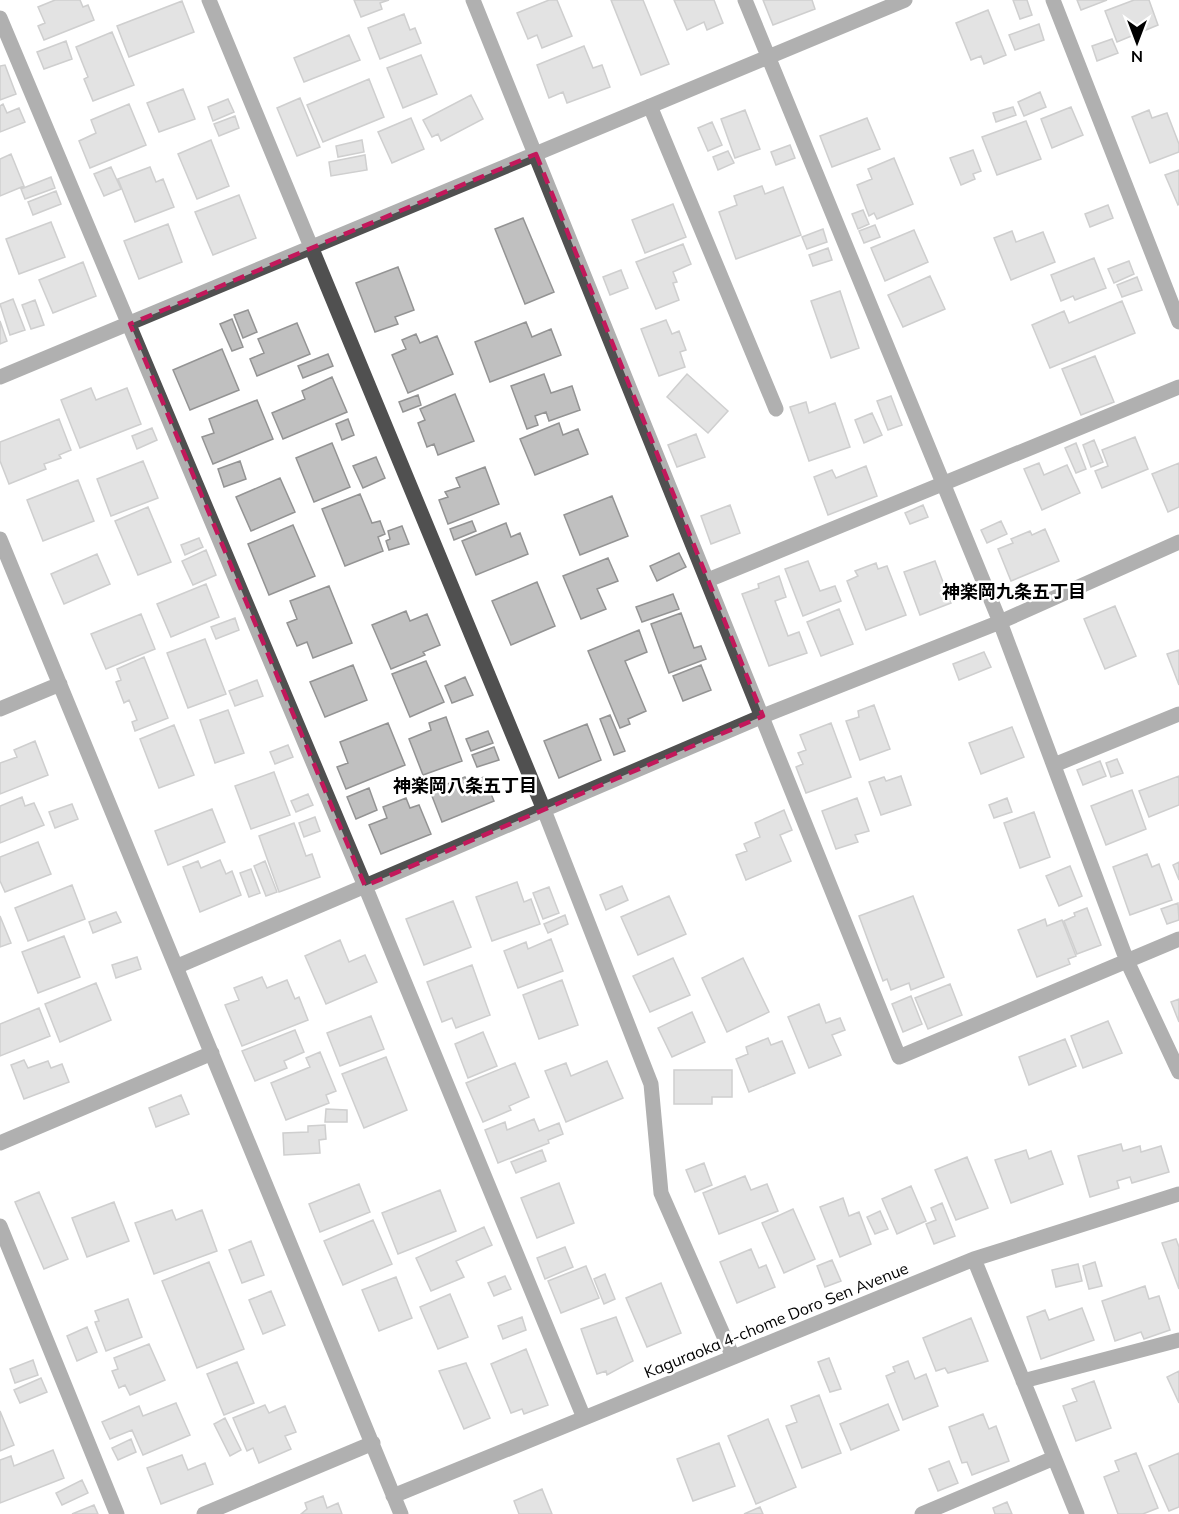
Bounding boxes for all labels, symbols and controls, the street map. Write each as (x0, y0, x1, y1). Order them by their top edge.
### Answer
north arrow (1107, 12, 1167, 72)
text: N (1131, 47, 1143, 67)
district label: 神楽岡九条五丁目 (942, 580, 1086, 603)
district label: 神楽岡八条五丁目 (393, 774, 537, 797)
street label: Kaguraoka 4-chome Doro Sen Avenue (641, 1258, 911, 1382)

